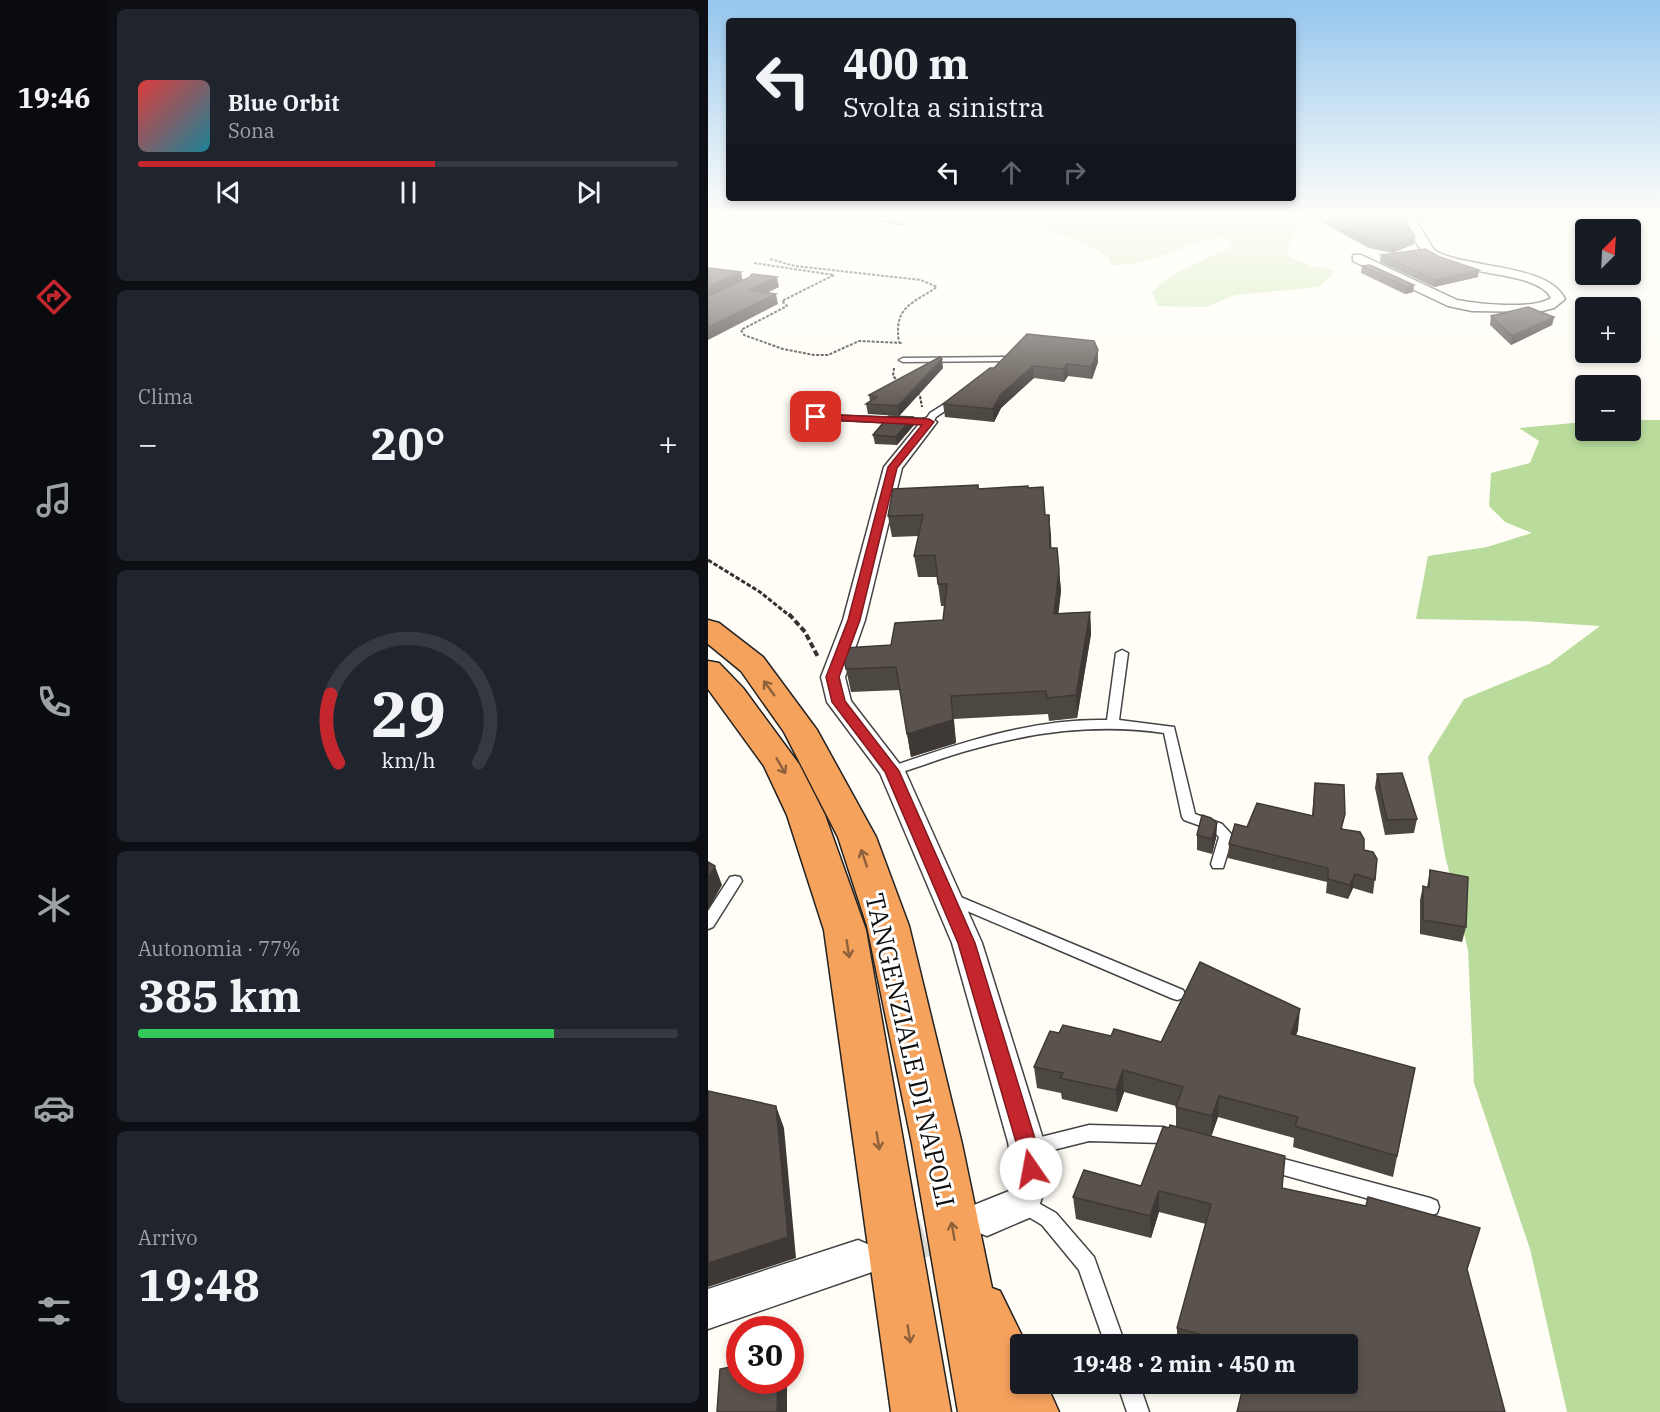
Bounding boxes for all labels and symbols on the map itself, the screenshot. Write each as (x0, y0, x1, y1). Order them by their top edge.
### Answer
north arrow (1575, 219, 1641, 285)
pin (790, 391, 841, 442)
one-way arrow (763, 681, 776, 697)
one-way arrow (776, 757, 787, 775)
one-way arrow (857, 849, 868, 868)
street label: TANGENZIALE DI NAPOLI (858, 890, 964, 1210)
one-way arrow (843, 938, 854, 958)
one-way arrow (873, 1131, 884, 1151)
position arrow (999, 1137, 1063, 1201)
one-way arrow (947, 1222, 958, 1241)
speed limit sign: 30 (726, 1316, 804, 1394)
one-way arrow (903, 1324, 914, 1343)

